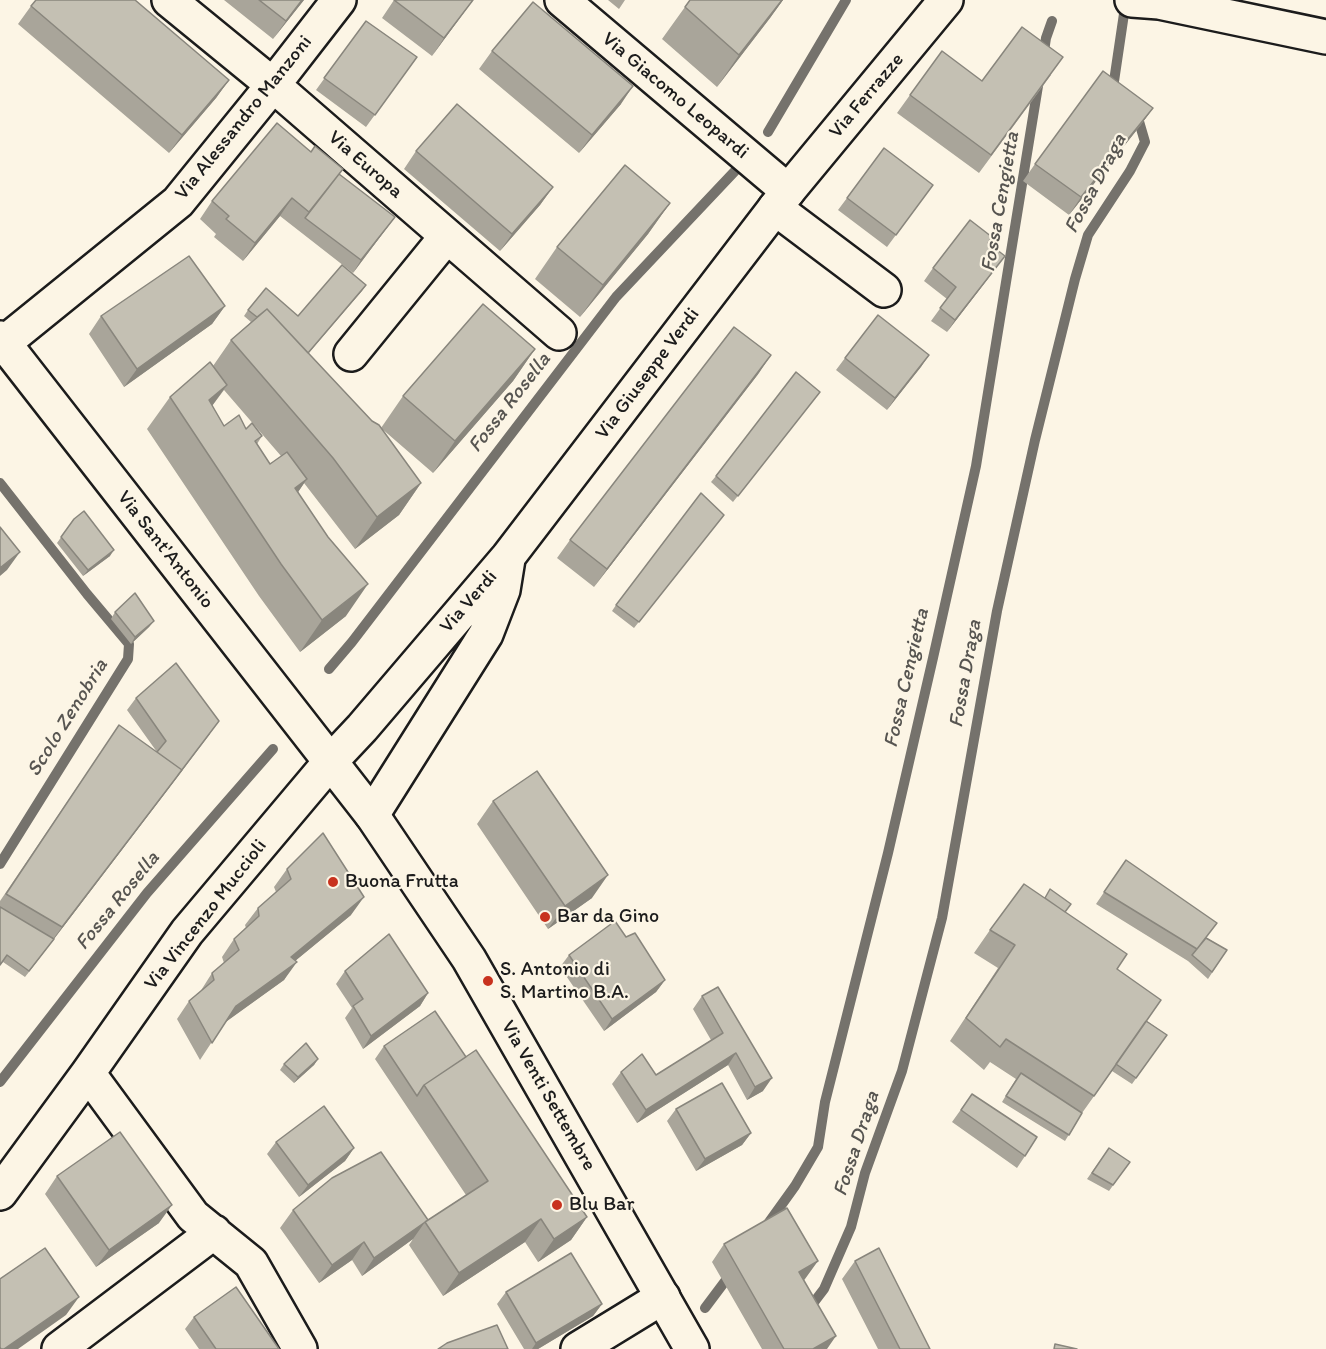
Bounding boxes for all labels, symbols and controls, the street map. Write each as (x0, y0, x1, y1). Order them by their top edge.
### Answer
street label: Via Giacomo Leopardi (597, 27, 753, 165)
street label: Via Alessandro Manzoni (170, 31, 318, 205)
street label: Via Ferrazze (824, 48, 910, 144)
street label: Via Europa (323, 126, 407, 204)
water label: Fossa Cengietta (976, 130, 1026, 274)
water label: Fossa Draga (1059, 130, 1133, 238)
street label: Via Giuseppe Verdi (591, 304, 705, 444)
water label: Fossa Rosella (463, 348, 557, 458)
street label: Via Sant'Antonio (111, 486, 219, 614)
street label: Via Verdi (435, 566, 503, 638)
water label: Fossa Cengietta (879, 606, 935, 750)
water label: Fossa Draga (944, 618, 988, 730)
water label: Scolo Zenobria (22, 655, 114, 781)
street label: Via Vincenzo Muccioli (140, 835, 272, 995)
water label: Fossa Rosella (70, 846, 166, 956)
place label: Buona Frutta (345, 870, 458, 894)
marker: Buona Frutta (326, 875, 340, 889)
place label: Bar da Gino (557, 905, 659, 929)
marker: Bar da Gino (538, 910, 552, 924)
place label: S. Antonio di S. Martino B.A. (500, 958, 629, 1005)
marker: S. Antonio di S. Martino B.A. (481, 974, 495, 988)
street label: Via Venti Settembre (495, 1017, 601, 1175)
water label: Fossa Draga (828, 1088, 886, 1200)
place label: Blu Bar (569, 1193, 634, 1217)
marker: Blu Bar (550, 1198, 564, 1212)

